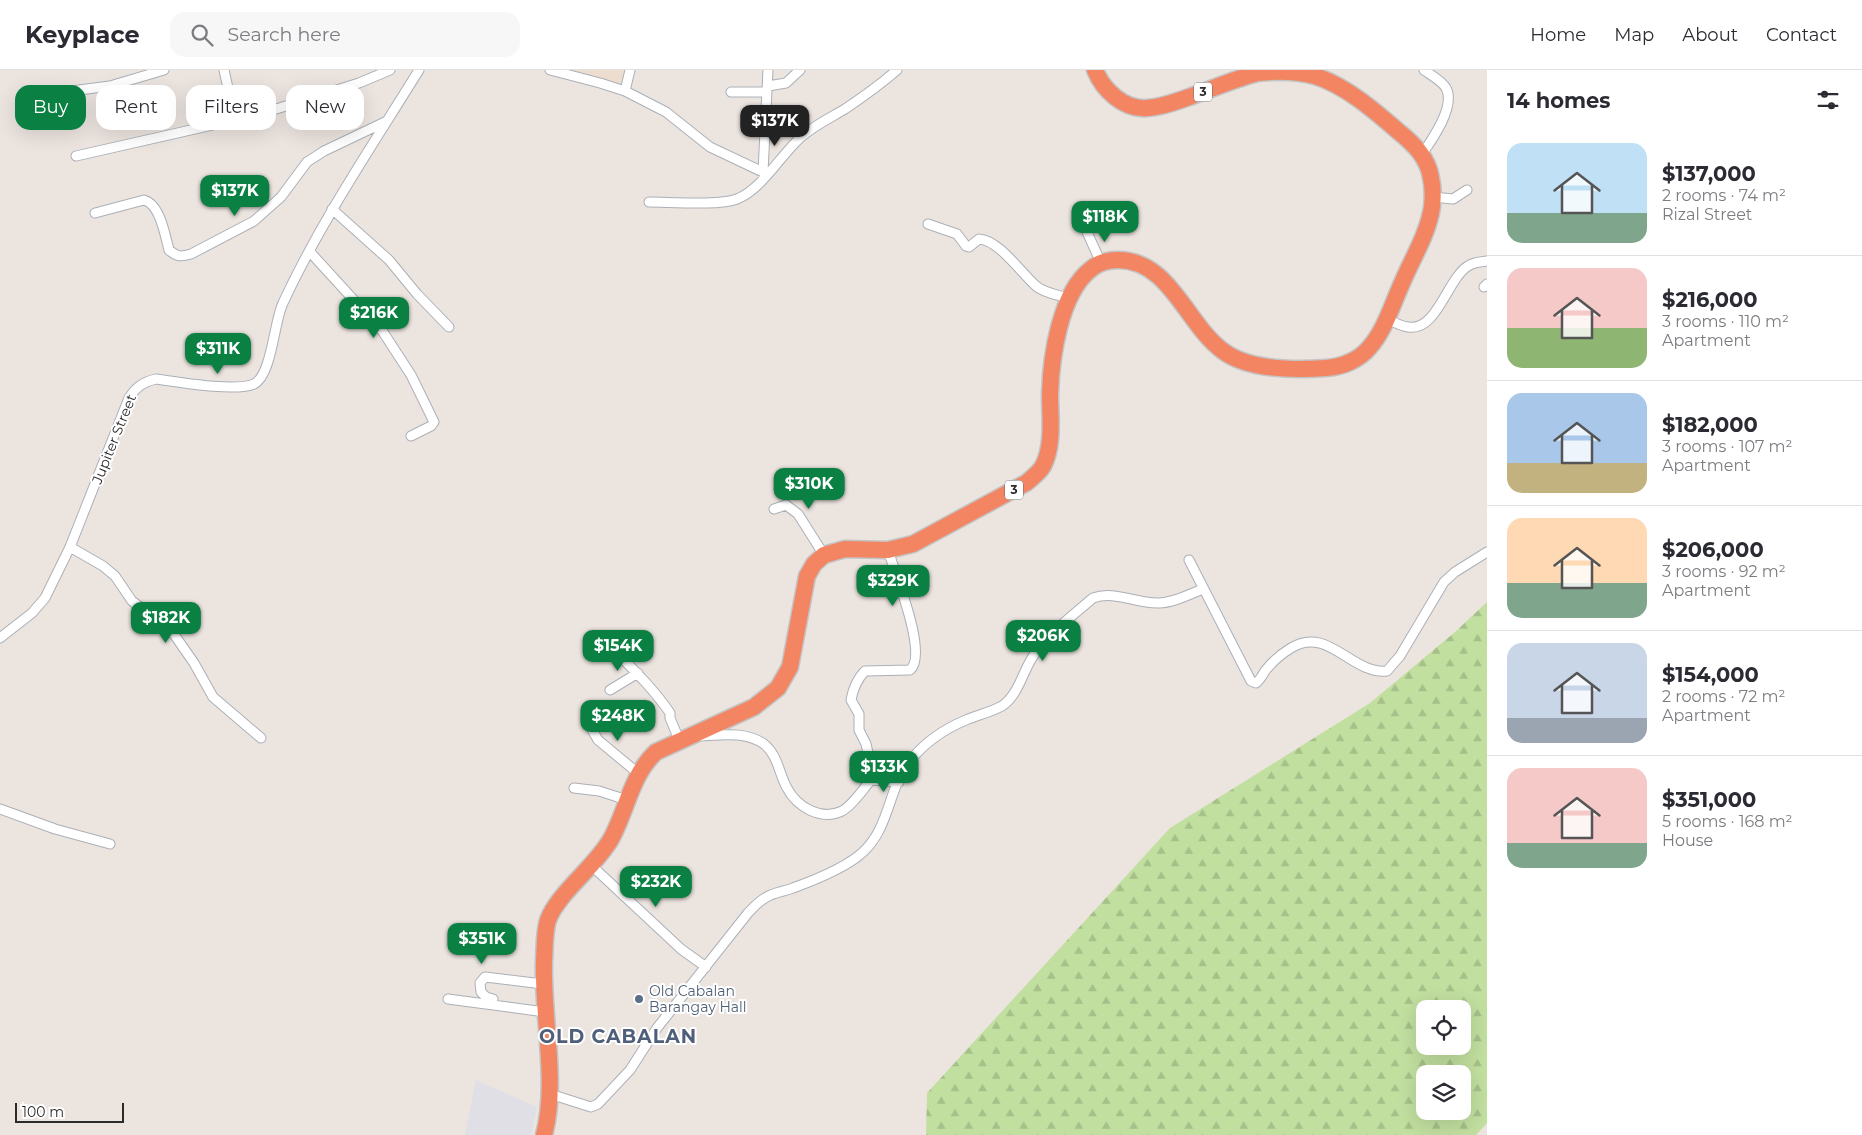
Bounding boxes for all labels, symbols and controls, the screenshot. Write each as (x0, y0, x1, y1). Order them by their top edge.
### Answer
search box (170, 12, 520, 57)
text: Keyplace (25, 20, 140, 49)
icon: search (188, 21, 216, 49)
text: Search here (228, 23, 341, 46)
text: Home (1530, 24, 1586, 46)
text: Map (1614, 24, 1654, 46)
text: About (1682, 24, 1738, 46)
text: Contact (1766, 24, 1837, 46)
road number: 3 (1194, 83, 1212, 102)
chip: Buy (15, 85, 86, 130)
chip: Rent (96, 85, 176, 130)
chip: Filters (186, 85, 276, 130)
chip: New (286, 85, 364, 130)
icon: filters (1814, 86, 1842, 114)
text: 14 homes (1507, 88, 1611, 113)
pin: $137K (740, 104, 810, 147)
text: $137K (751, 111, 799, 130)
text: $137,000 (1662, 161, 1756, 186)
icon: home (1547, 163, 1607, 223)
pin: $137K (200, 174, 270, 217)
text: $137K (211, 181, 259, 200)
text: 2 rooms · 74 m² (1662, 186, 1786, 205)
pin: $118K (1070, 200, 1140, 243)
text: Rizal Street (1662, 205, 1752, 224)
text: $118K (1083, 207, 1128, 226)
text: $216,000 (1662, 287, 1758, 312)
icon: home (1547, 288, 1607, 348)
pin: $216K (339, 296, 409, 339)
text: $216K (350, 303, 398, 322)
text: 3 rooms · 110 m² (1662, 312, 1789, 331)
text: Apartment (1662, 331, 1751, 350)
pin: $311K (183, 332, 253, 375)
text: $311K (196, 339, 240, 358)
street label: Jupiter Street (87, 391, 140, 487)
text: $182,000 (1662, 412, 1758, 437)
icon: home (1547, 413, 1607, 473)
text: 3 rooms · 107 m² (1662, 437, 1792, 456)
text: Apartment (1662, 456, 1751, 475)
pin: $310K (774, 468, 844, 510)
text: $310K (785, 474, 833, 493)
road number: 3 (1005, 480, 1023, 500)
text: $206,000 (1662, 537, 1764, 562)
icon: home (1547, 538, 1607, 598)
text: 3 rooms · 92 m² (1662, 562, 1786, 581)
pin: $329K (858, 564, 928, 607)
text: $329K (867, 571, 919, 590)
text: Apartment (1662, 581, 1751, 600)
pin: $182K (131, 602, 201, 644)
text: $182K (142, 608, 190, 627)
pin: $206K (1008, 620, 1078, 662)
text: $206K (1017, 626, 1069, 645)
pin: $154K (583, 630, 653, 672)
text: $154K (594, 636, 642, 655)
text: $154,000 (1662, 662, 1759, 687)
icon: home (1547, 663, 1607, 723)
text: 2 rooms · 72 m² (1662, 687, 1785, 706)
pin: $248K (583, 700, 653, 742)
text: $248K (591, 706, 645, 725)
text: Apartment (1662, 706, 1751, 725)
pin: $133K (849, 750, 919, 793)
text: $133K (860, 757, 908, 776)
text: $351,000 (1662, 787, 1756, 812)
icon: home (1547, 788, 1607, 848)
text: 5 rooms · 168 m² (1662, 812, 1793, 831)
text: House (1662, 831, 1713, 850)
pin: $232K (621, 866, 691, 908)
text: $232K (631, 872, 681, 891)
pin: $351K (447, 922, 517, 965)
text: $351K (458, 929, 506, 948)
place label: Old Cabalan Barangay Hall (649, 982, 747, 1016)
marker: Old Cabalan Barangay Hall (633, 993, 645, 1005)
map controls (1416, 1000, 1471, 1120)
button: locate (1416, 1000, 1471, 1055)
district label: OLD CABALAN (539, 1025, 697, 1048)
button: layers (1416, 1065, 1471, 1120)
scale bar (15, 1100, 124, 1123)
text: 100 m (22, 1103, 64, 1121)

